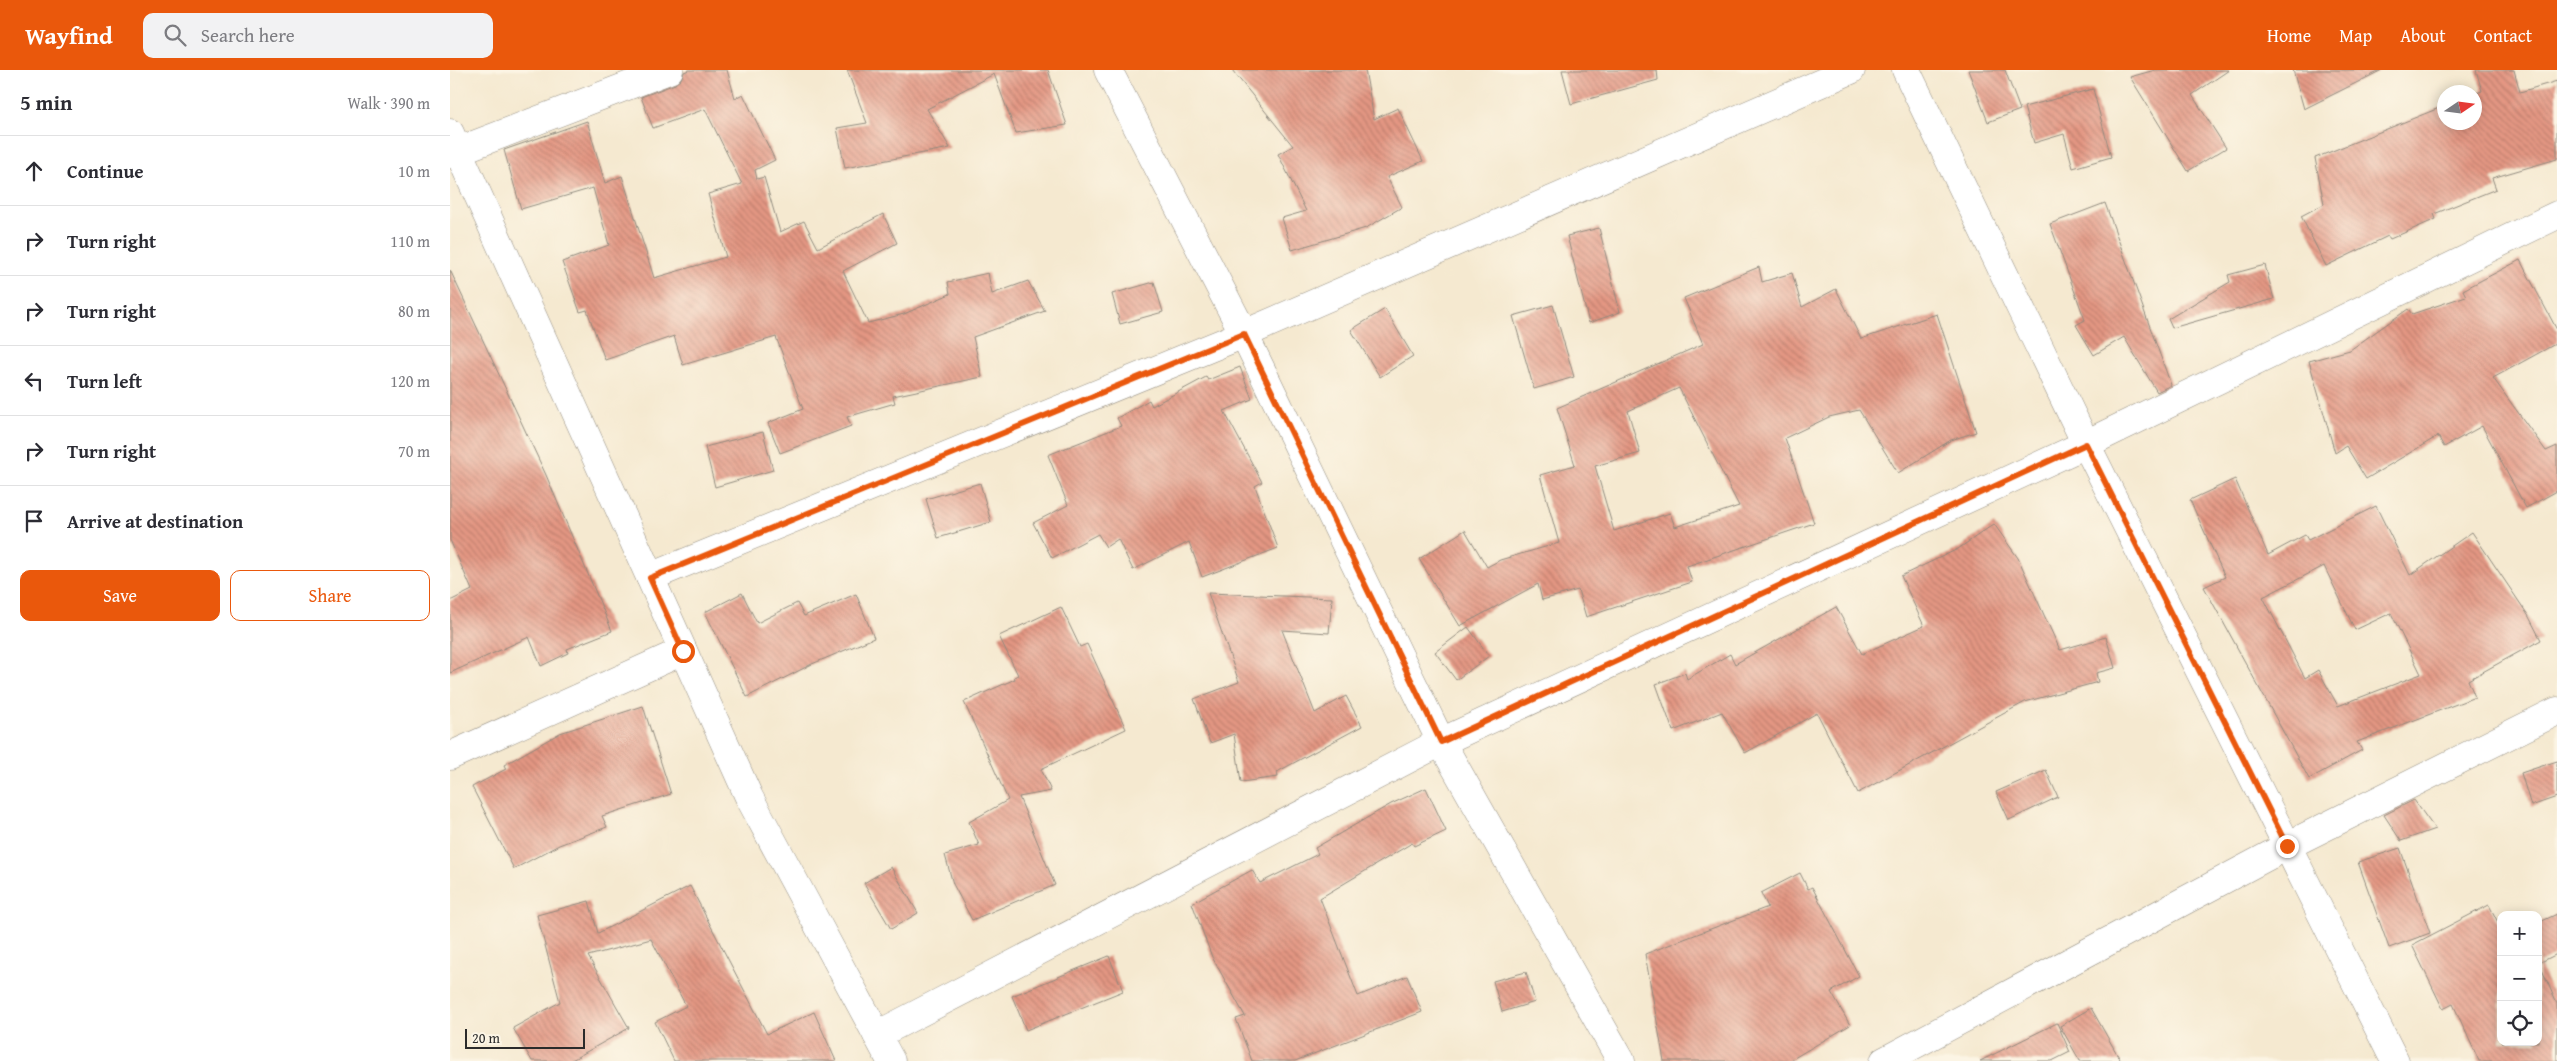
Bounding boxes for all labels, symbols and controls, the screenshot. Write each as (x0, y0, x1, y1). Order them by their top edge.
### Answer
search box (143, 13, 493, 58)
text: Wayfind (25, 18, 113, 53)
icon: search (161, 21, 189, 49)
text: Search here (201, 21, 295, 49)
text: Home (2267, 22, 2311, 49)
text: Map (2339, 22, 2372, 49)
text: About (2400, 22, 2446, 49)
text: Contact (2474, 22, 2532, 49)
north arrow (2437, 85, 2482, 130)
text: 5 min (20, 87, 72, 118)
text: Walk · 390 m (347, 91, 430, 115)
icon: ahead (20, 157, 48, 185)
text: Continue (67, 157, 144, 185)
text: 10 m (398, 159, 430, 183)
icon: right (20, 227, 48, 255)
text: Turn right (67, 227, 156, 255)
text: 110 m (390, 229, 430, 253)
icon: right (20, 297, 48, 325)
text: Turn right (67, 297, 156, 325)
text: 80 m (398, 299, 430, 323)
icon: left (20, 367, 48, 395)
text: Turn left (67, 367, 142, 395)
text: 120 m (390, 369, 430, 393)
icon: right (20, 437, 48, 465)
text: Turn right (67, 437, 156, 465)
text: 70 m (398, 439, 430, 463)
icon: arrive (20, 507, 48, 535)
text: Arrive at destination (67, 507, 243, 535)
button: Save (20, 570, 220, 621)
button: Share (230, 570, 430, 621)
route start (672, 640, 695, 663)
route end (2276, 835, 2299, 858)
map controls (2497, 911, 2542, 1046)
button: + (2497, 911, 2542, 956)
button: − (2497, 956, 2542, 1001)
button: locate (2497, 1001, 2542, 1046)
scale bar (465, 1026, 585, 1049)
text: 20 m (472, 1028, 500, 1048)

